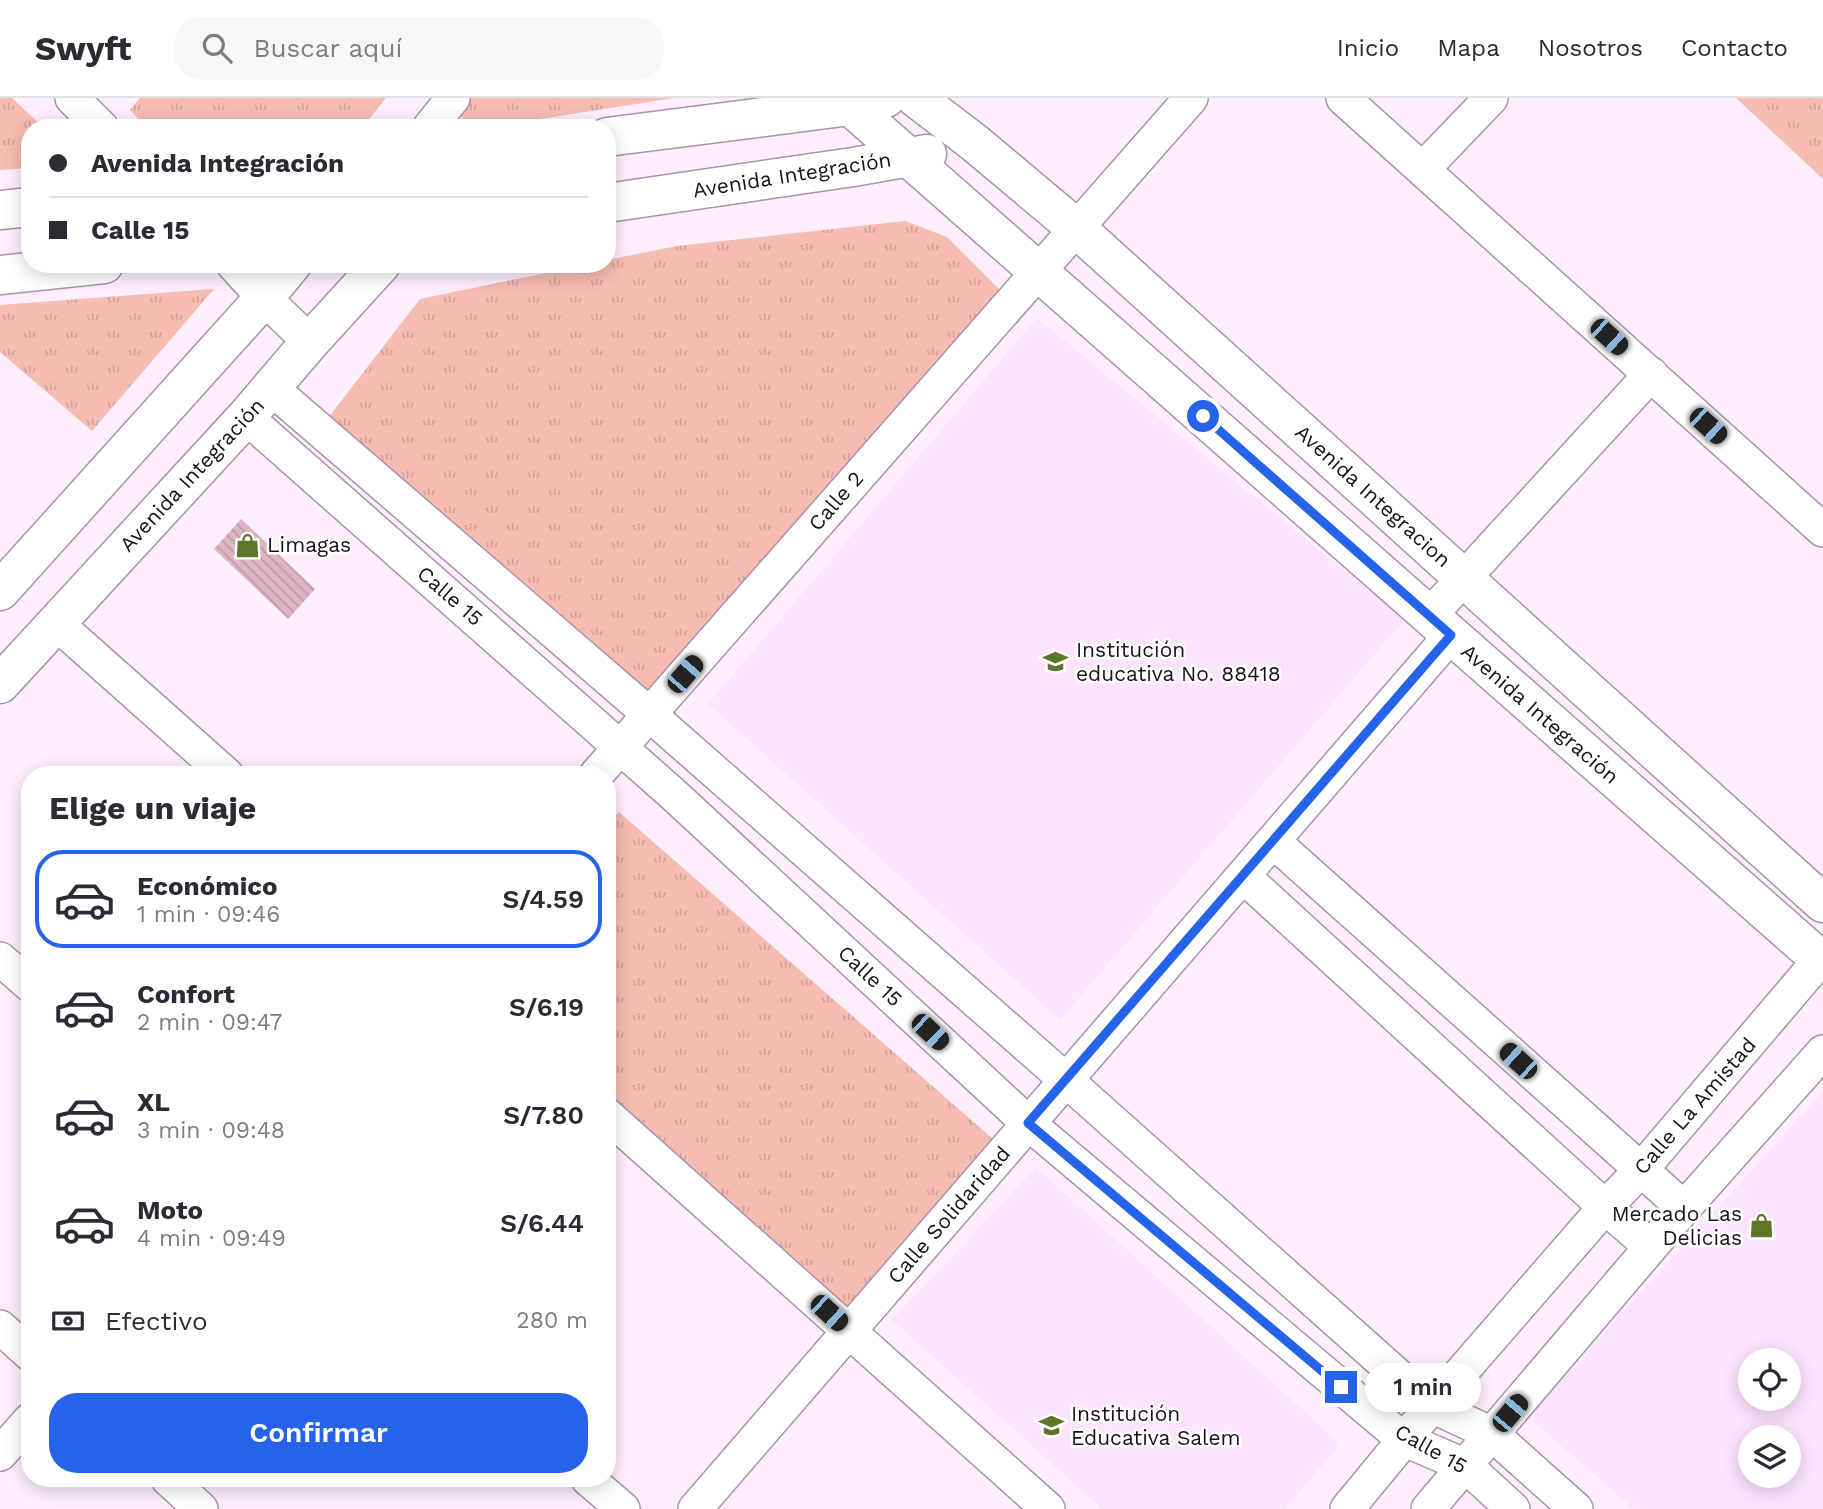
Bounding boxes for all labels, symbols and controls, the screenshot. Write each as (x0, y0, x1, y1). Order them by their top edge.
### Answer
search box (174, 17, 664, 80)
text: Swyft (35, 29, 132, 68)
icon: search (198, 29, 236, 67)
text: Buscar aquí (254, 33, 402, 63)
text: Inicio (1337, 34, 1399, 62)
text: Mapa (1437, 34, 1500, 62)
text: Nosotros (1538, 34, 1643, 62)
text: Contacto (1681, 34, 1788, 62)
street label: Avenida Integración (691, 146, 893, 203)
text: Avenida Integración (91, 148, 344, 178)
text: Calle 15 (91, 215, 189, 245)
car (1587, 315, 1632, 359)
street label: Avenida Integración (114, 393, 269, 557)
route start (1187, 400, 1219, 432)
car (1686, 404, 1731, 448)
street label: Avenida Integracion (1290, 419, 1456, 572)
street label: Calle 2 (803, 466, 868, 536)
shop icon: Limagas (233, 531, 261, 559)
place label: Limagas (267, 532, 351, 557)
street label: Calle 15 (413, 560, 488, 631)
place label: Institución educativa No. 88418 (1076, 637, 1281, 686)
street label: Avenida Integración (1456, 638, 1624, 789)
school or university icon: Institución educativa No. 88418 (1042, 648, 1070, 676)
car (664, 651, 707, 697)
text: Elige un viaje (49, 789, 256, 827)
icon: car (53, 868, 116, 931)
text: Económico (137, 871, 278, 901)
text: S/4.59 (503, 884, 584, 914)
text: 1 min · 09:46 (137, 901, 280, 928)
street label: Calle 15 (833, 940, 908, 1012)
icon: car (53, 976, 116, 1039)
text: Confort (137, 979, 235, 1009)
text: S/6.19 (509, 992, 584, 1022)
text: 2 min · 09:47 (137, 1009, 283, 1036)
car (908, 1010, 953, 1054)
street label: Calle La Amistad (1628, 1032, 1761, 1179)
car (1496, 1039, 1541, 1083)
icon: car (53, 1084, 116, 1147)
text: XL (137, 1087, 170, 1117)
text: S/7.80 (503, 1100, 584, 1130)
text: 3 min · 09:48 (137, 1117, 285, 1144)
street label: Calle Solidaridad (882, 1141, 1015, 1289)
icon: car (53, 1192, 116, 1255)
text: Moto (137, 1195, 203, 1225)
place label: Mercado Las Delicias (1612, 1201, 1742, 1250)
text: S/6.44 (500, 1208, 584, 1238)
shop icon: Mercado Las Delicias (1748, 1212, 1776, 1240)
text: 4 min · 09:49 (137, 1225, 286, 1252)
car (807, 1291, 852, 1335)
icon: cash (49, 1302, 87, 1340)
text: Efectivo (105, 1306, 208, 1336)
text: 280 m (516, 1307, 588, 1334)
map controls (1738, 1348, 1801, 1488)
button: locate (1738, 1348, 1801, 1411)
callout: 1 min (1366, 1362, 1481, 1412)
route end (1325, 1371, 1357, 1403)
text: 1 min (1393, 1374, 1453, 1401)
car (1489, 1390, 1532, 1436)
button: Confirmar (49, 1393, 588, 1473)
place label: Institución Educativa Salem (1071, 1401, 1241, 1450)
school or university icon: Institución Educativa Salem (1037, 1412, 1065, 1440)
street label: Calle 15 (1391, 1419, 1472, 1479)
button: layers (1738, 1425, 1801, 1488)

